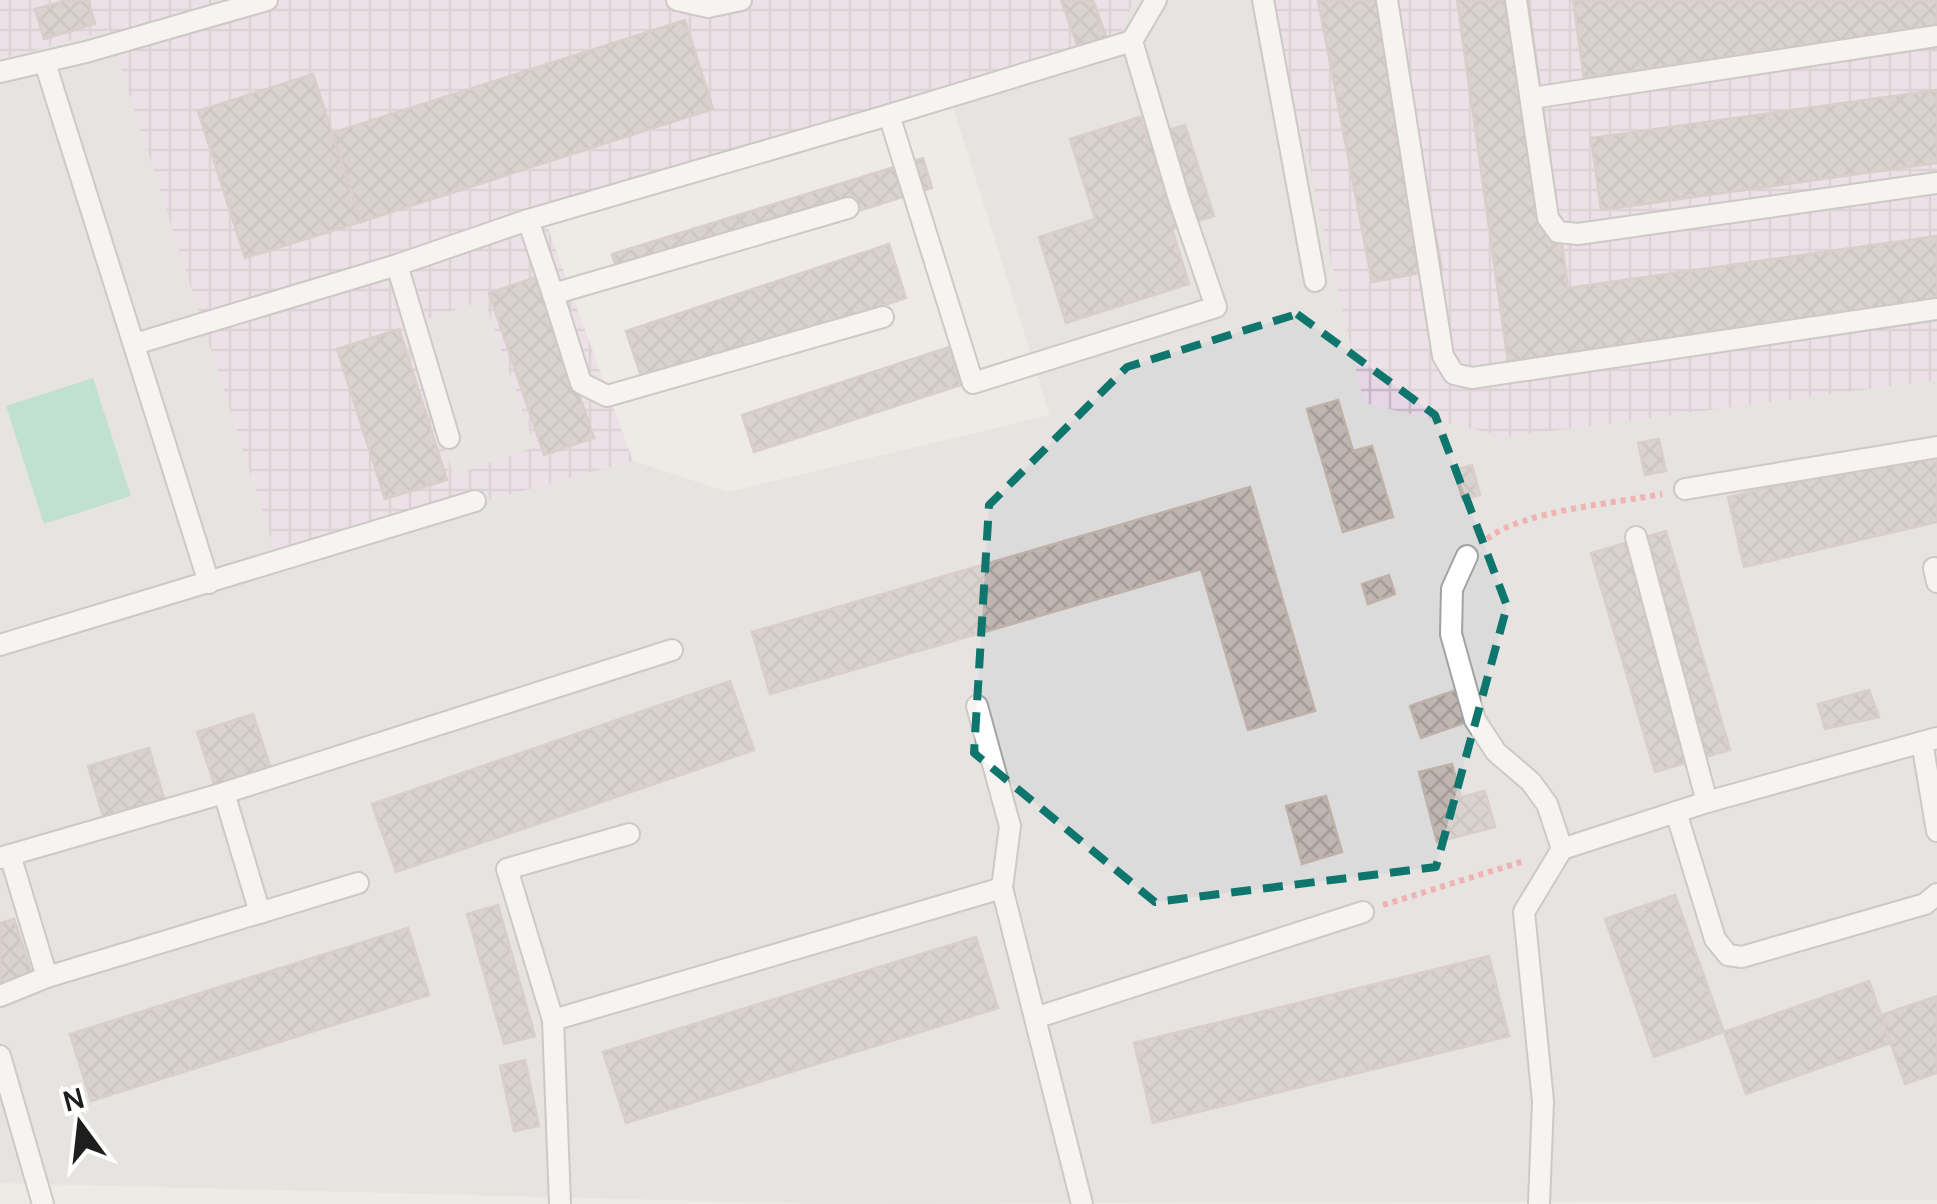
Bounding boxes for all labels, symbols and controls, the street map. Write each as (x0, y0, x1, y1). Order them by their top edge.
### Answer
north arrow (30, 1074, 130, 1174)
text: N (59, 1078, 88, 1120)

